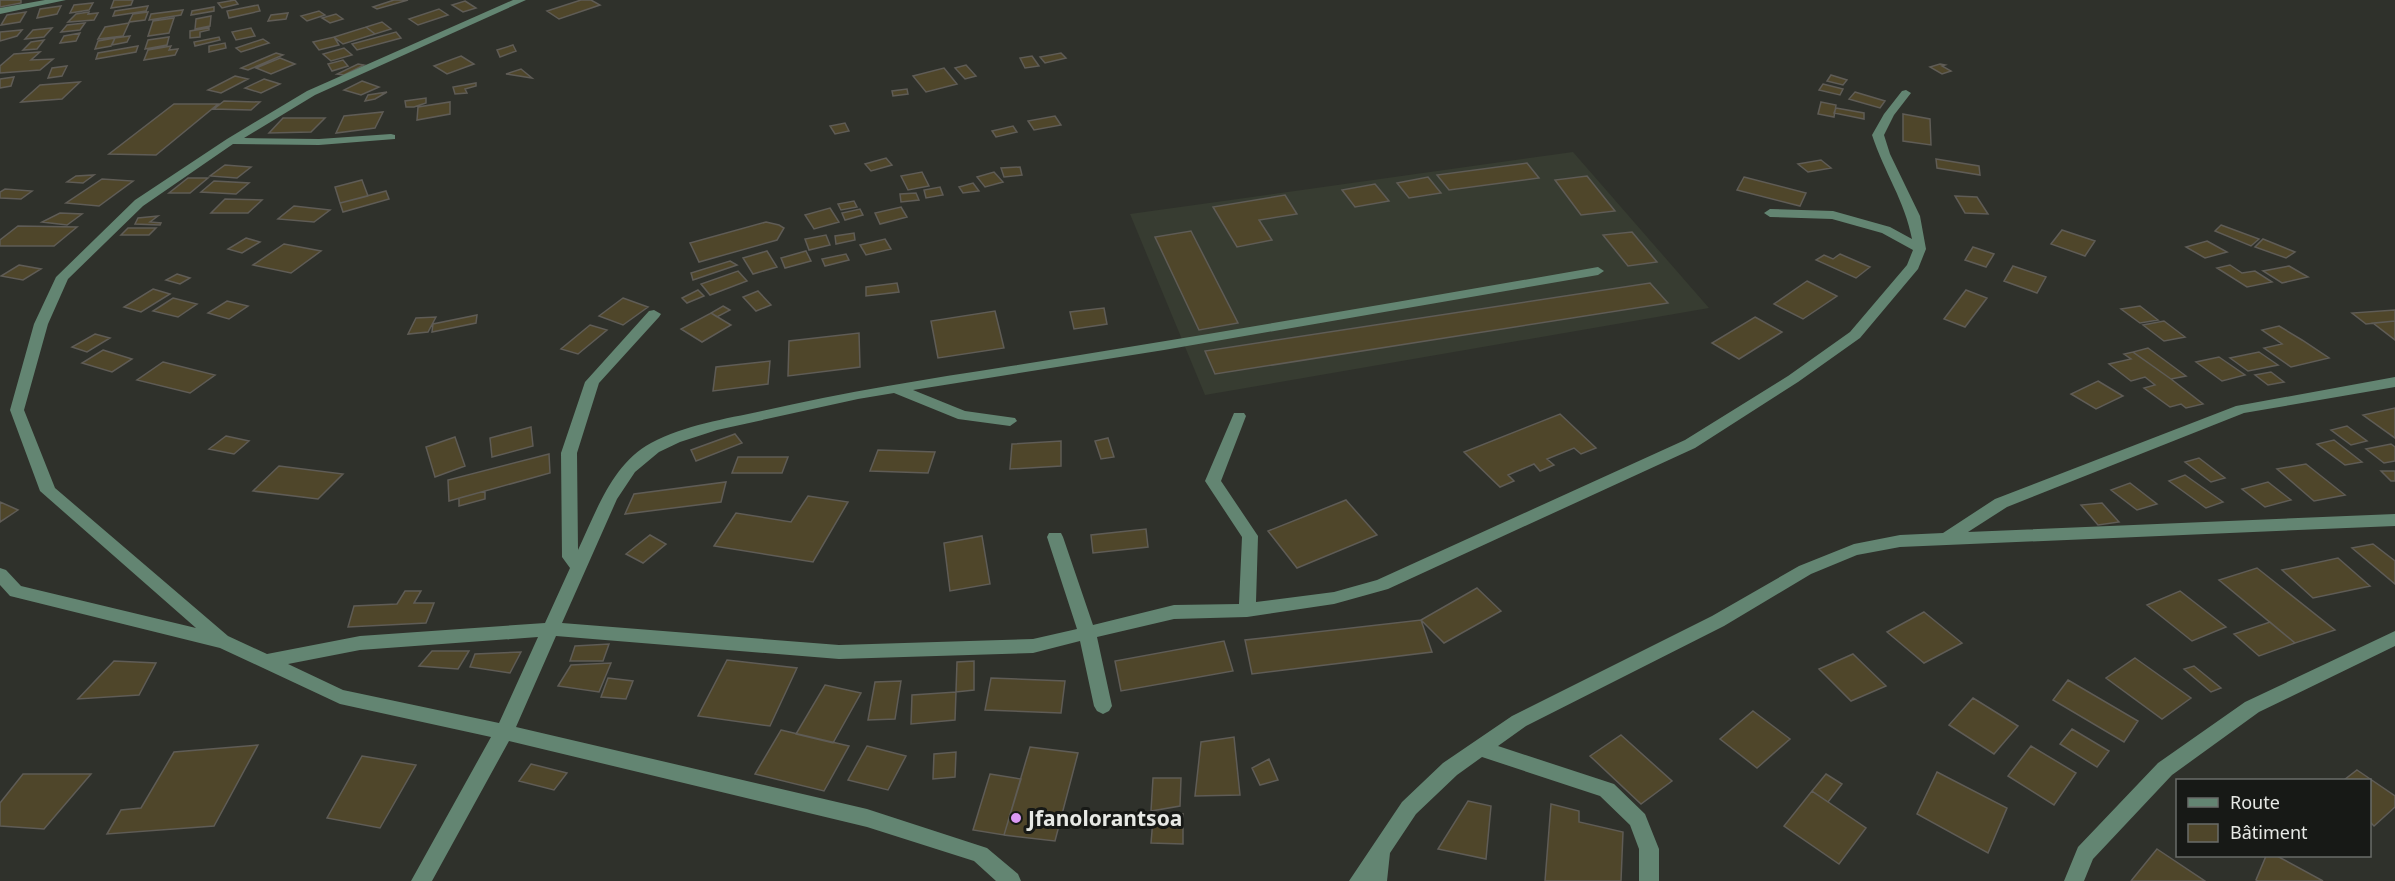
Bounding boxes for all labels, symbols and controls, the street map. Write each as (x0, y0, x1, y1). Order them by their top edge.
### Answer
legend (2176, 779, 2371, 857)
text: Route (2230, 790, 2280, 814)
place label: Jfanolorantsoa (1026, 804, 1182, 832)
marker: Jfanolorantsoa (1009, 811, 1023, 825)
text: Bâtiment (2230, 820, 2308, 844)

